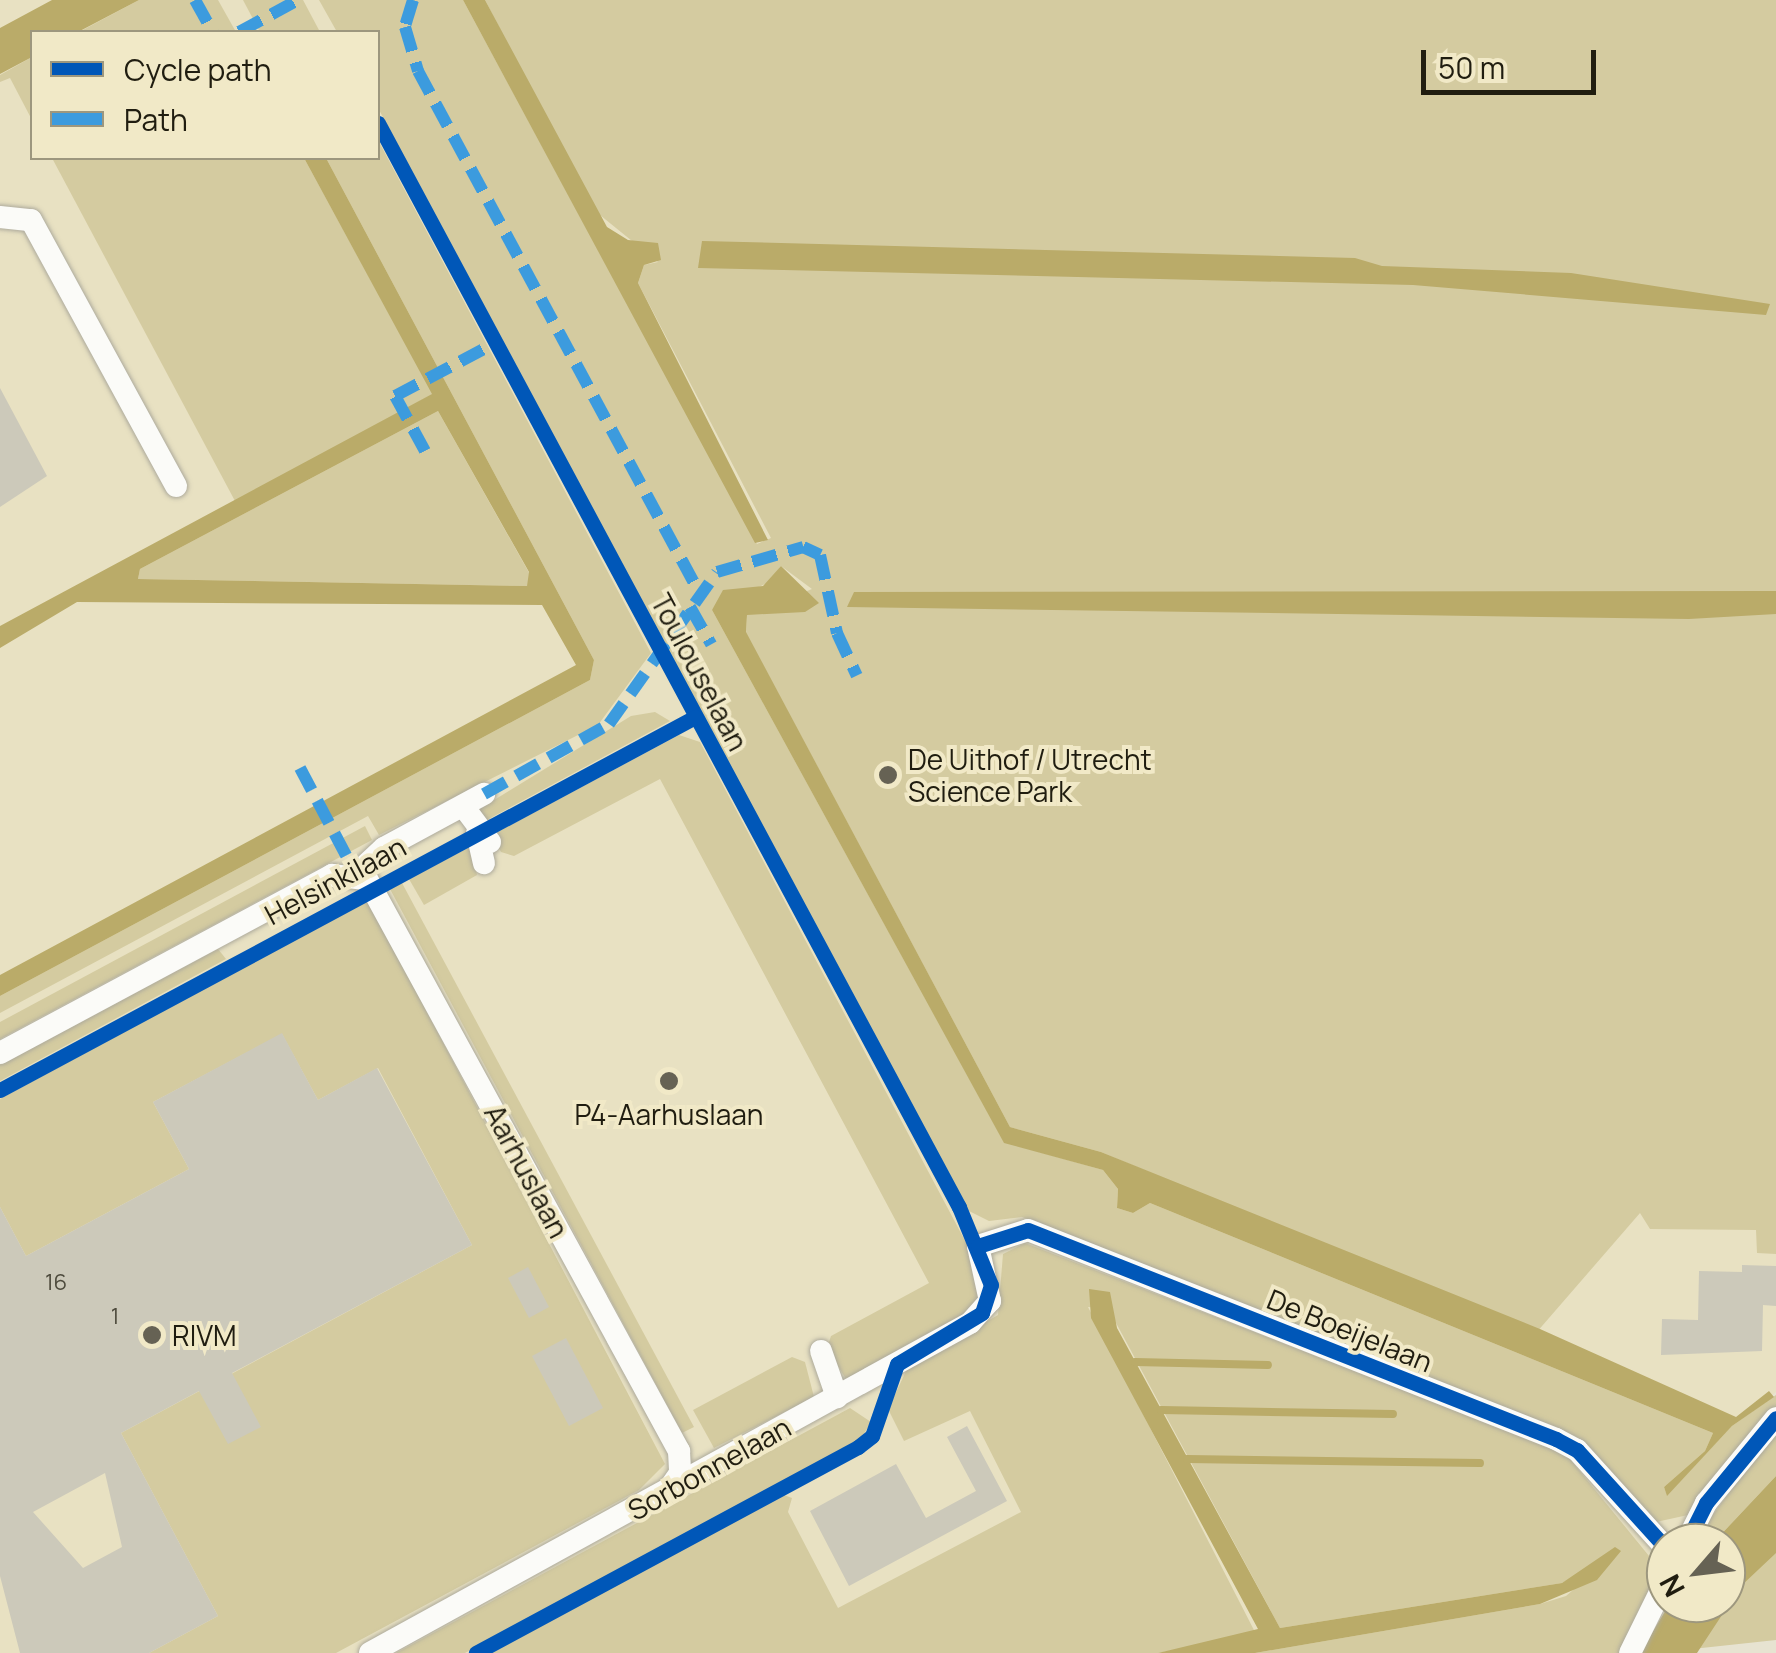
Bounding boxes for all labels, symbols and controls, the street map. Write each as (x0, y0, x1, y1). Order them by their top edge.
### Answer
legend (30, 30, 380, 160)
scale bar (1426, 30, 1601, 92)
text: 50 m (1438, 47, 1505, 88)
text: Cycle path (124, 49, 272, 90)
text: Path (124, 99, 188, 140)
street label: Toulouselaan (645, 588, 755, 756)
place label: De Uithof / Utrecht Science Park (908, 742, 1152, 808)
marker: De Uithof / Utrecht Science Park (877, 764, 899, 786)
street label: Helsinkilaan (259, 829, 411, 931)
marker: P4-Aarhuslaan (658, 1070, 680, 1092)
place label: P4-Aarhuslaan (575, 1097, 763, 1131)
street label: Aarhuslaan (478, 1099, 576, 1243)
house number: 16 (45, 1270, 67, 1296)
street label: De Boeijelaan (1263, 1282, 1437, 1378)
house number: 1 (111, 1304, 119, 1330)
place label: RIVM (172, 1318, 237, 1352)
marker: RIVM (141, 1324, 163, 1346)
street label: Sorbonnelaan (622, 1409, 796, 1527)
north arrow (1646, 1523, 1746, 1623)
text: N (1650, 1568, 1693, 1604)

